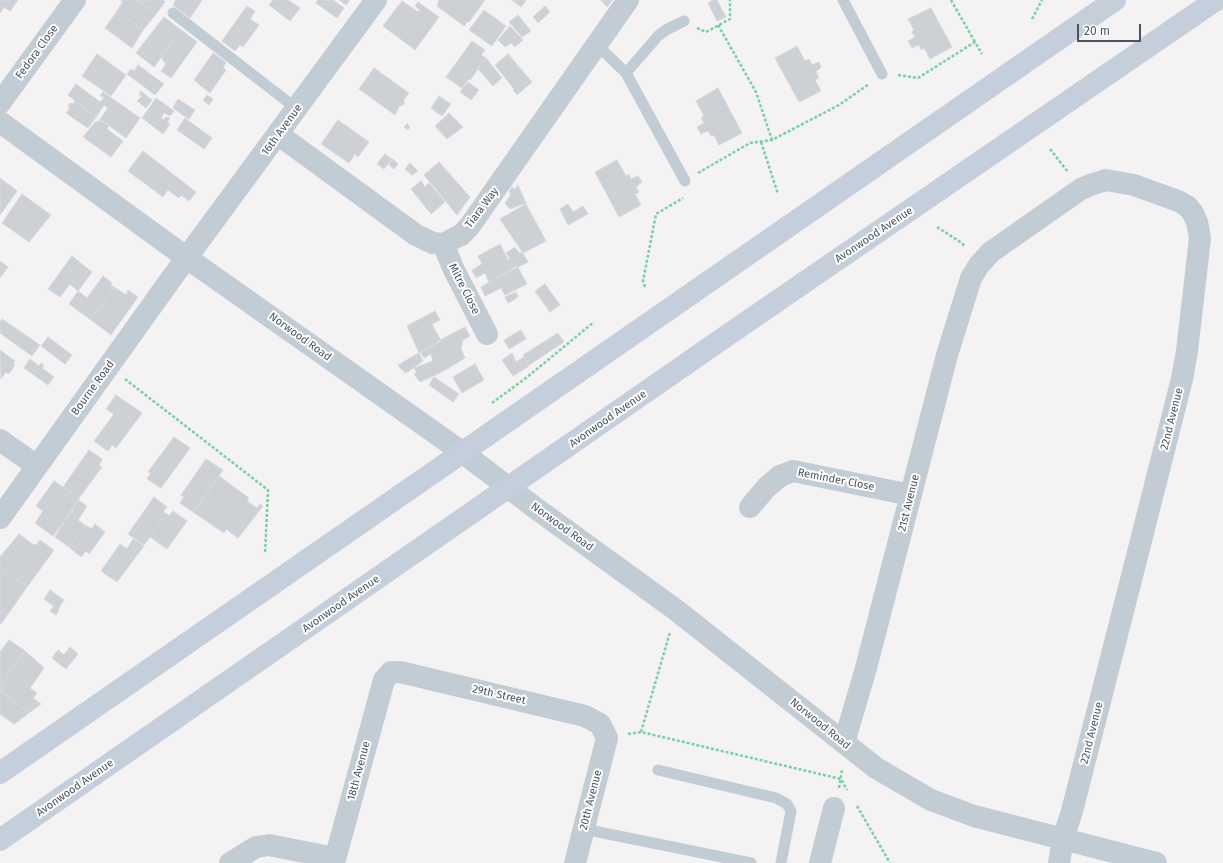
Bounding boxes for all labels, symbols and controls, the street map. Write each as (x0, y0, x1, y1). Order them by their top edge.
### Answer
scale bar (1079, 16, 1143, 42)
street label: Fedora Close (13, 22, 61, 82)
text: 20 m (1084, 24, 1110, 38)
street label: 16th Avenue (259, 102, 305, 158)
street label: Tiara Way (462, 185, 502, 231)
street label: Avonwood Avenue (832, 204, 916, 266)
street label: Mitre Close (446, 261, 482, 317)
street label: Norwood Road (266, 310, 334, 364)
street label: Bourne Road (69, 358, 117, 418)
street label: Avonwood Avenue (567, 387, 649, 451)
street label: 22nd Avenue (1158, 387, 1186, 451)
street label: Reminder Close (796, 466, 876, 494)
street label: 21st Avenue (896, 473, 922, 533)
street label: Norwood Road (528, 500, 596, 554)
street label: Avonwood Avenue (300, 572, 382, 636)
street label: 29th Street (471, 682, 527, 708)
street label: Norwood Road (787, 696, 853, 752)
street label: 22nd Avenue (1078, 701, 1106, 765)
street label: 18th Avenue (345, 740, 373, 802)
street label: Avonwood Avenue (34, 756, 116, 820)
street label: 20th Avenue (577, 769, 605, 831)

